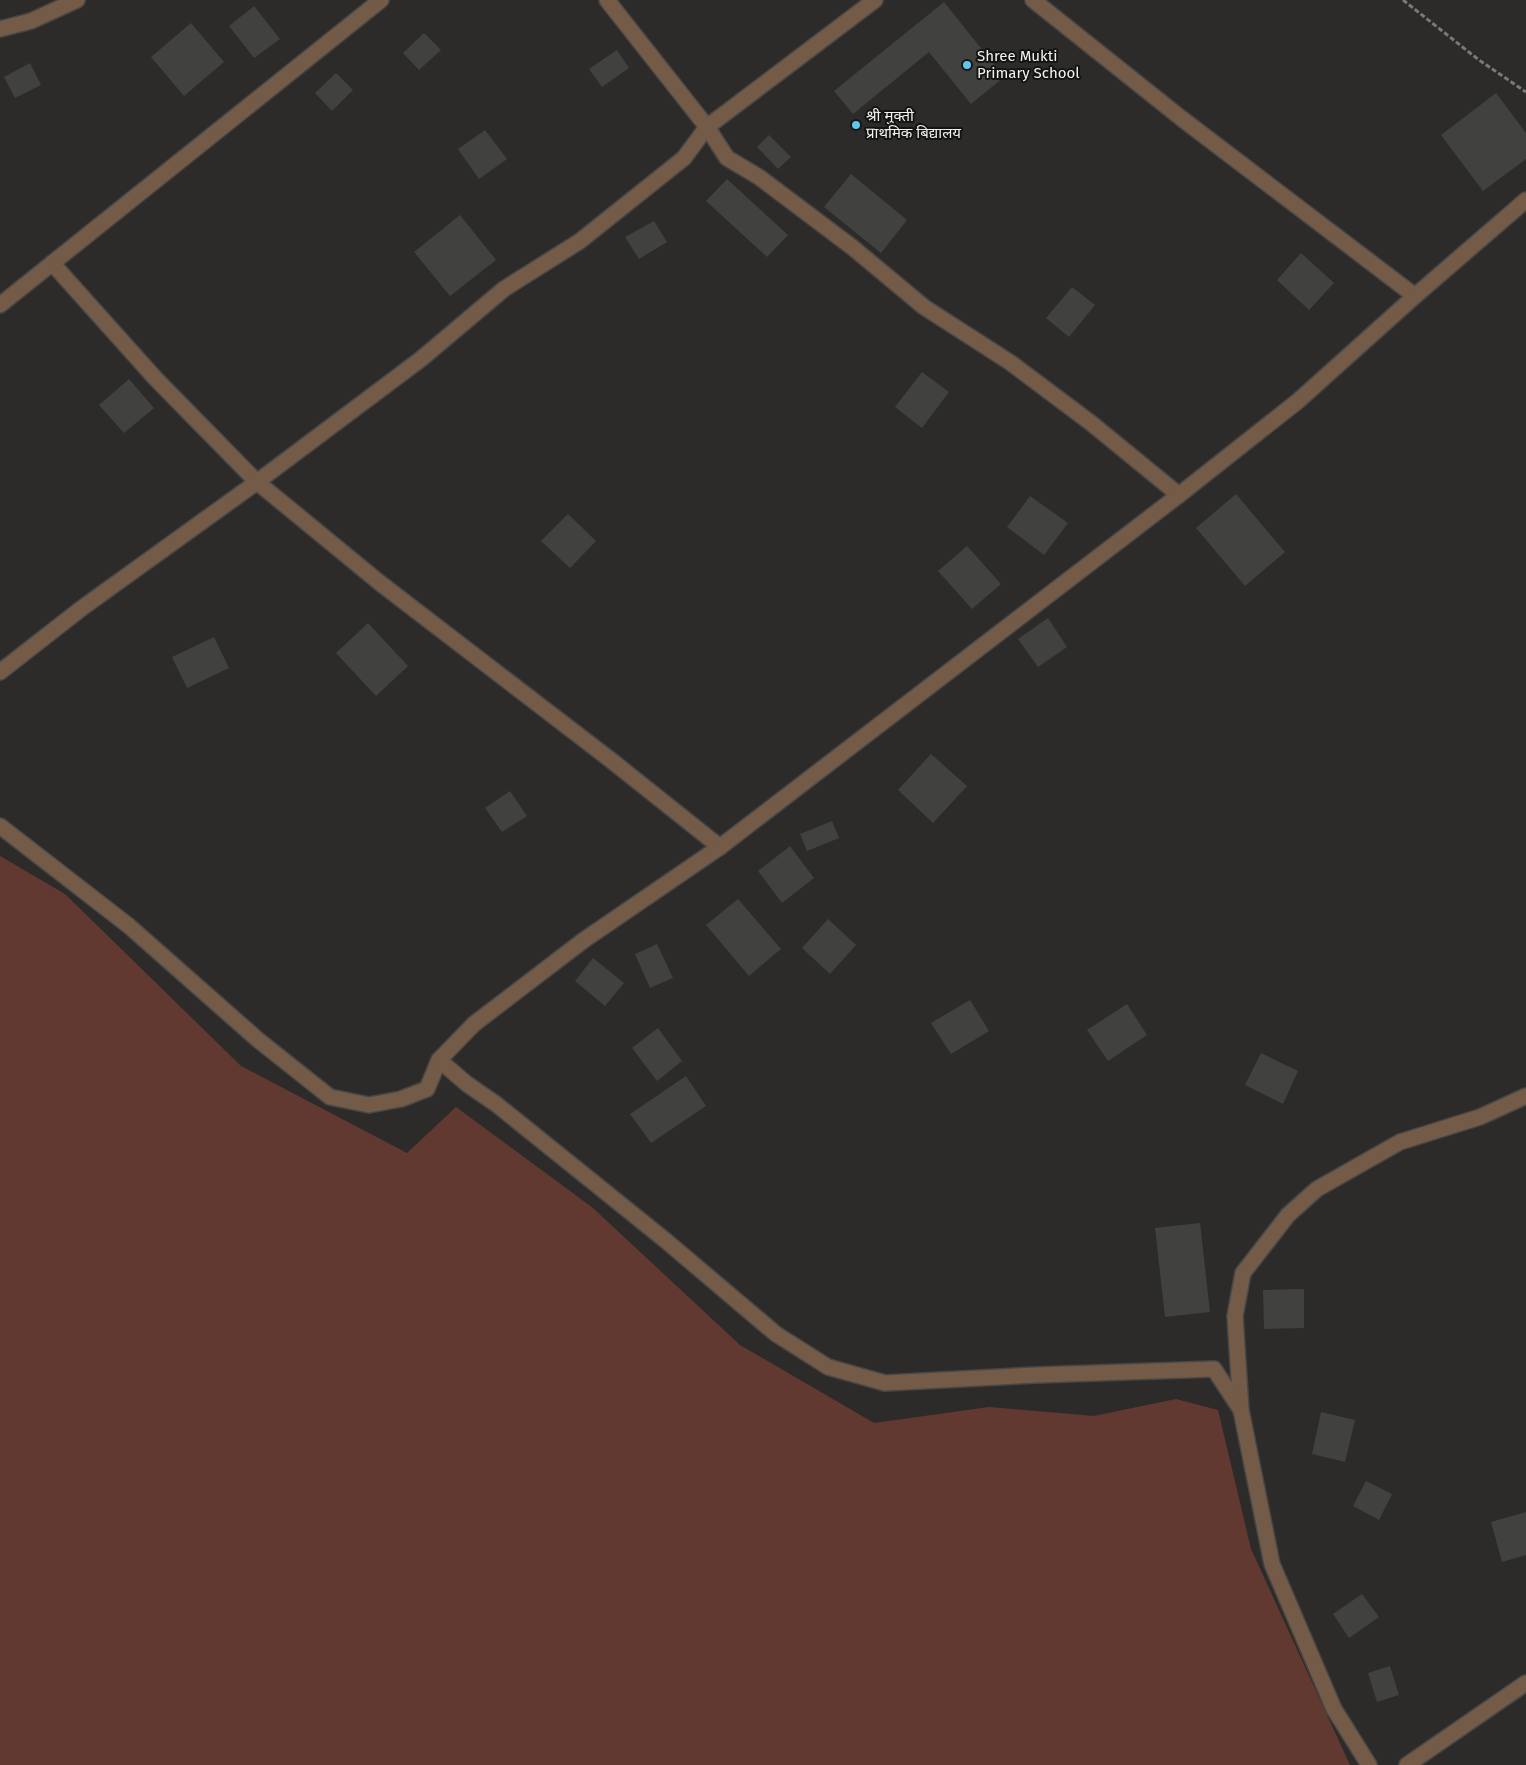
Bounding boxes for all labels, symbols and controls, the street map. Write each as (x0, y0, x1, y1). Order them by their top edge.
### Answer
place label: Shree Mukti Primary School (977, 47, 1080, 82)
marker: Shree Mukti Primary School (961, 59, 973, 71)
place label: श्री मुक्ती प्राथमिक बिद्यालय (866, 107, 961, 142)
marker: श्री मुक्ती प्राथमिक बिद्यालय (850, 119, 862, 131)

